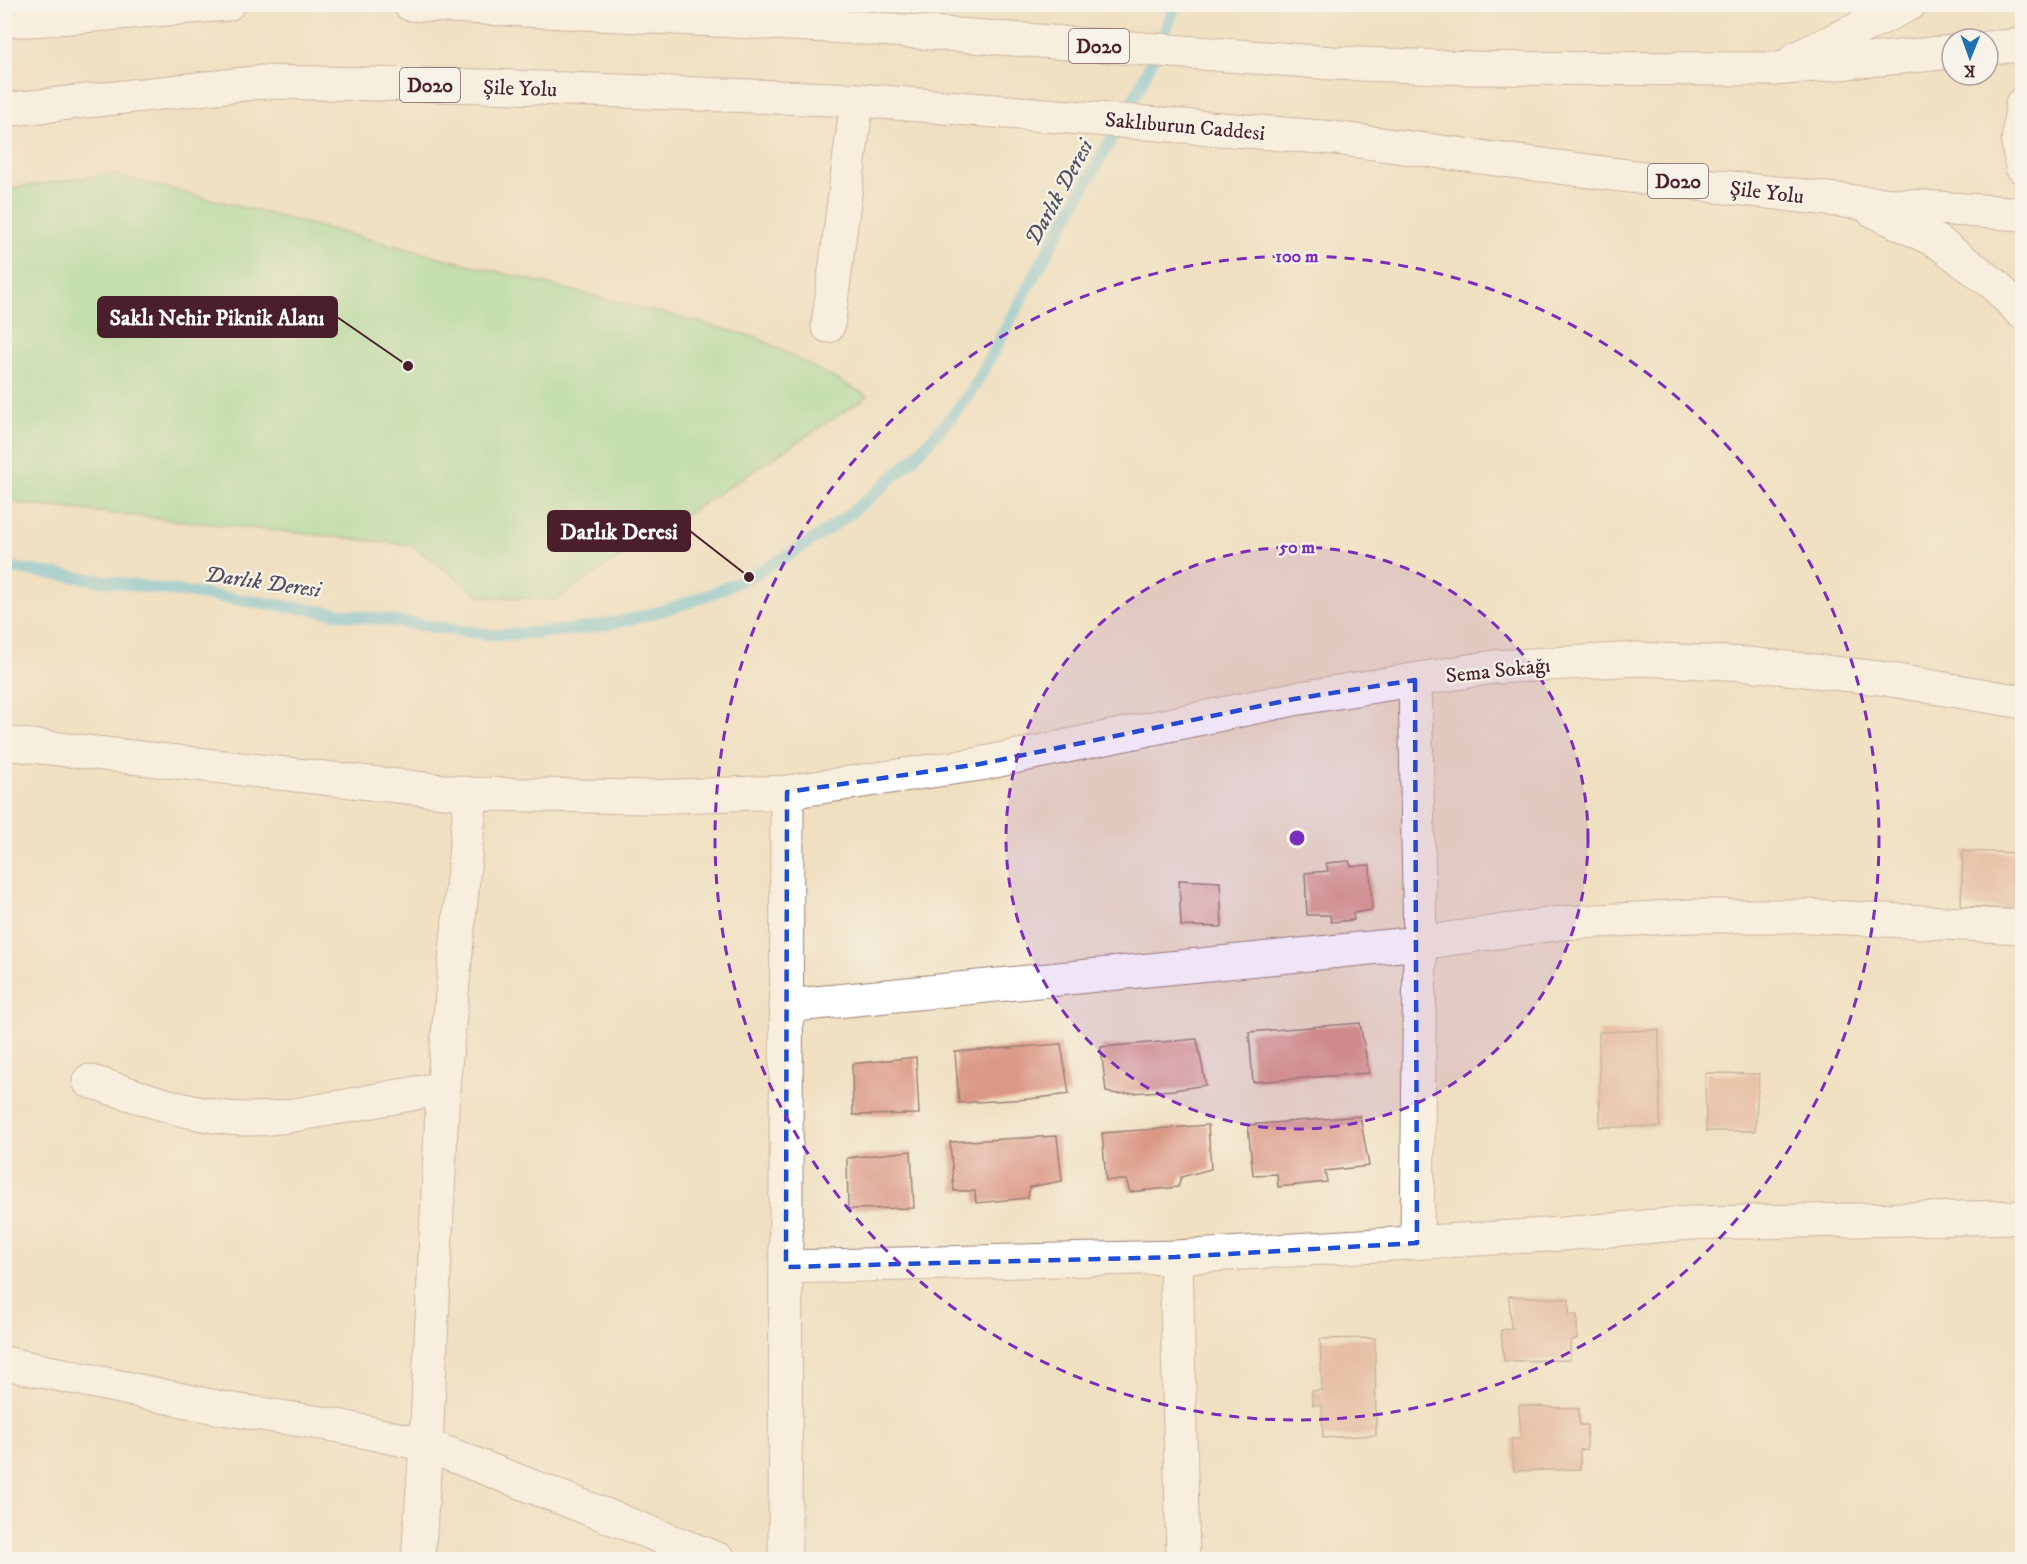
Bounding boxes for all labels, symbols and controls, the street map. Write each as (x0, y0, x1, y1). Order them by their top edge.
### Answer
north arrow (1940, 27, 2000, 87)
road number: D020 (1069, 29, 1129, 63)
text: K (1963, 61, 1976, 81)
road number: D020 (400, 68, 460, 102)
street label: Şile Yolu (482, 75, 558, 103)
street label: Saklıburun Caddesi (1104, 107, 1266, 147)
water label: Darlık Deresi (1019, 134, 1100, 250)
road number: D020 (1648, 164, 1708, 198)
street label: Şile Yolu (1728, 176, 1805, 210)
text: 100 m (1275, 246, 1319, 268)
callout: Saklı Nehir Piknik Alanı (98, 297, 337, 337)
text: Saklı Nehir Piknik Alanı (110, 305, 325, 332)
callout: Darlık Deresi (548, 511, 690, 551)
text: Darlık Deresi (560, 519, 678, 546)
text: 50 m (1278, 537, 1315, 559)
water label: Darlık Deresi (203, 561, 324, 604)
street label: Sema Sokağı (1445, 653, 1552, 689)
centre of rings (1287, 828, 1307, 848)

